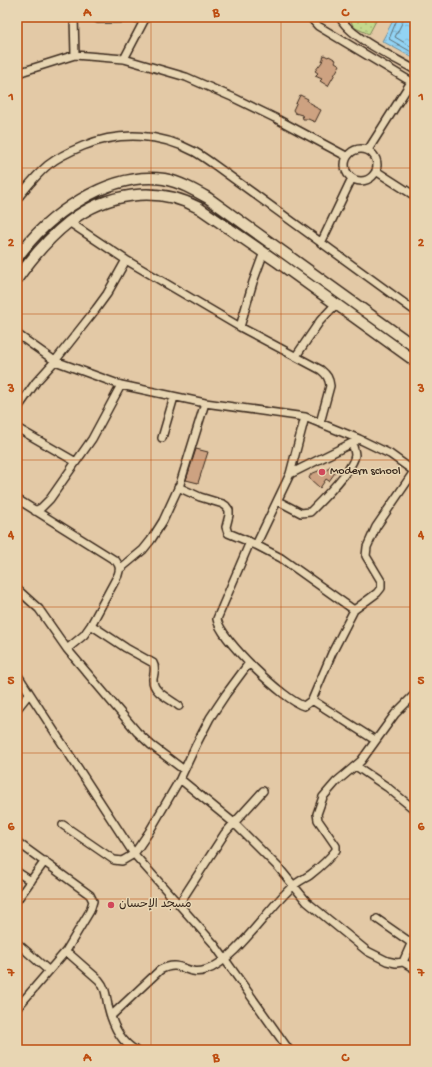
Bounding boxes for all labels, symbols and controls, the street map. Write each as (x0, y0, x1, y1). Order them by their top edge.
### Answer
text: A (82, 6, 92, 21)
text: B (212, 6, 221, 21)
text: C (340, 6, 350, 21)
text: 1 (7, 90, 14, 105)
text: 1 (417, 90, 424, 105)
text: 2 (8, 236, 15, 251)
text: 2 (418, 236, 425, 251)
text: 3 (7, 382, 15, 397)
text: 3 (417, 382, 425, 397)
place label: Modern school (330, 465, 401, 479)
marker: Modern school (317, 467, 327, 477)
text: 4 (7, 528, 15, 543)
text: 4 (417, 528, 425, 543)
text: 5 (8, 674, 15, 689)
text: 5 (418, 674, 425, 689)
text: 6 (8, 820, 15, 835)
text: 6 (418, 820, 425, 835)
place label: مسجد الإحسان (119, 898, 191, 912)
marker: مسجد الإحسان (106, 900, 116, 910)
text: 7 (7, 966, 16, 981)
text: 7 (417, 966, 426, 981)
text: A (82, 1051, 92, 1066)
text: B (212, 1051, 221, 1066)
text: C (340, 1051, 350, 1066)

